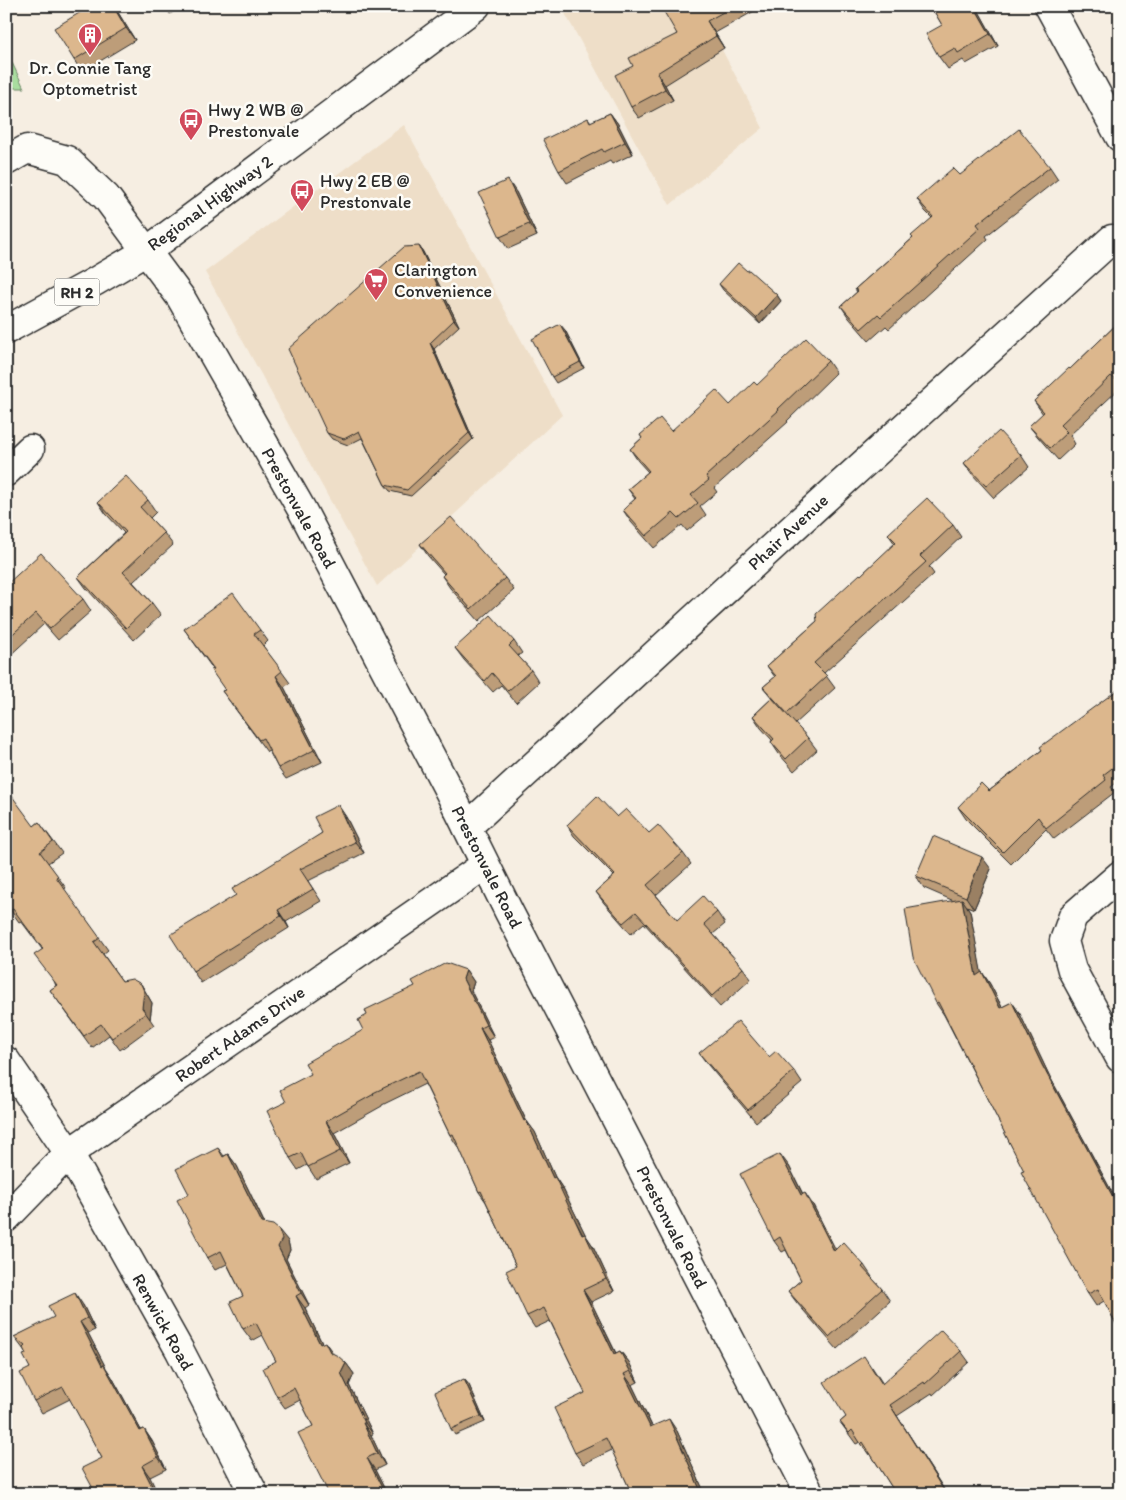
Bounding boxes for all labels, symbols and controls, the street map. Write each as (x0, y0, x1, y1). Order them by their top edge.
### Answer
building icon: Dr. Connie Tang Optometrist (77, 22, 103, 56)
place label: Dr. Connie Tang Optometrist (29, 57, 152, 100)
place label: Hwy 2 WB @ Prestonvale (208, 99, 303, 142)
bus stop icon: Hwy 2 WB @ Prestonvale (178, 107, 204, 141)
street label: Regional Highway 2 (143, 150, 277, 256)
place label: Hwy 2 EB @ Prestonvale (320, 170, 411, 213)
bus stop icon: Hwy 2 EB @ Prestonvale (289, 178, 315, 212)
place label: Clarington Convenience (394, 259, 492, 302)
supermarket icon: Clarington Convenience (363, 267, 389, 301)
road number: RH 2 (54, 278, 100, 306)
street label: Prestonvale Road (257, 444, 341, 572)
street label: Phair Avenue (743, 489, 833, 575)
street label: Prestonvale Road (447, 802, 527, 932)
street label: Robert Adams Drive (171, 981, 309, 1087)
street label: Prestonvale Road (632, 1162, 712, 1292)
street label: Renwick Road (127, 1270, 199, 1375)

